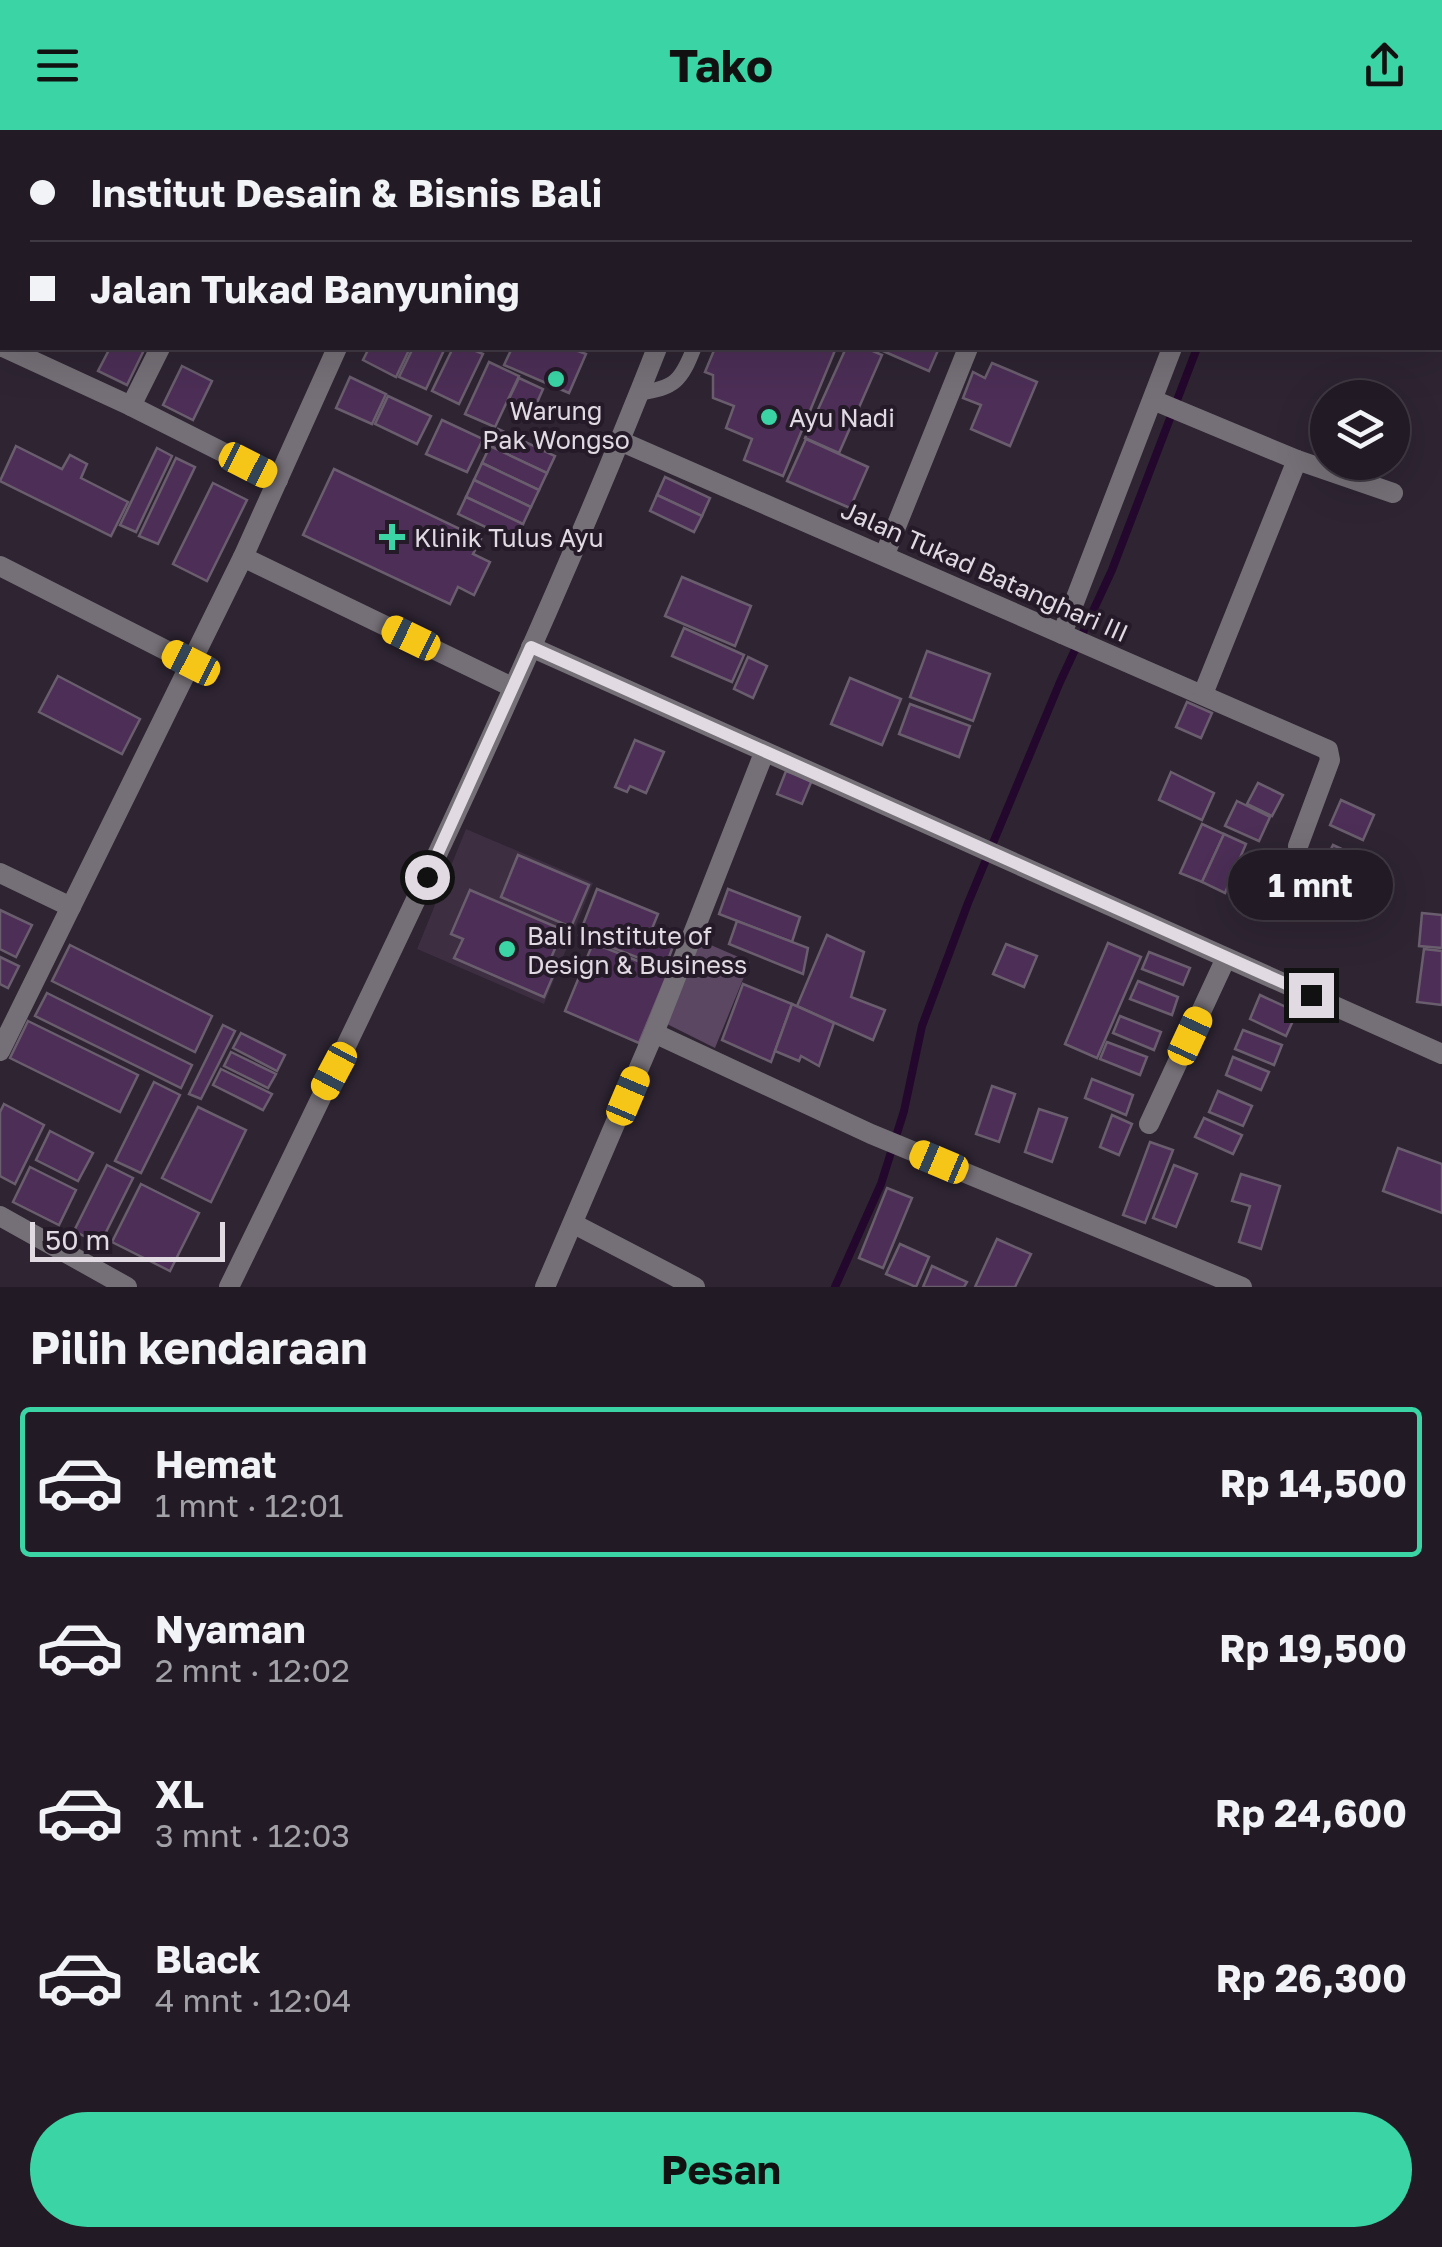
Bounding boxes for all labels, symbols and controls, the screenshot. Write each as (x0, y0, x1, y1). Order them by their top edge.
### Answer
icon: menu (30, 38, 85, 93)
text: Tako (669, 38, 773, 92)
icon: share (1357, 38, 1412, 93)
text: Institut Desain & Bisnis Bali (90, 170, 602, 215)
text: Jalan Tukad Banyuning (90, 266, 520, 311)
marker: Warung Pak Wongso (545, 368, 567, 390)
map controls (1310, 380, 1410, 480)
button: layers (1310, 380, 1410, 480)
place label: Warung Pak Wongso (482, 395, 630, 455)
place label: Ayu Nadi (789, 402, 895, 433)
marker: Ayu Nadi (758, 406, 780, 428)
car (214, 438, 282, 492)
street label: Jalan Tukad Batanghari III (837, 494, 1133, 648)
place label: Klinik Tulus Ayu (414, 522, 604, 553)
marker: Klinik Tulus Ayu (379, 524, 405, 550)
car (377, 611, 445, 665)
car (157, 636, 225, 690)
callout: 1 mnt (1228, 850, 1394, 920)
route start (405, 855, 450, 900)
text: 1 mnt (1268, 866, 1353, 904)
place label: Bali Institute of Design & Business (527, 920, 747, 980)
marker: Bali Institute of Design & Business (496, 938, 518, 960)
route end (1289, 973, 1334, 1018)
car (1164, 1002, 1216, 1070)
car (307, 1037, 361, 1105)
car (602, 1063, 654, 1129)
car (906, 1136, 972, 1188)
scale bar (30, 1217, 225, 1262)
text: 50 m (45, 1223, 110, 1256)
text: Pilih kendaraan (30, 1320, 367, 1374)
icon: car (35, 1437, 125, 1527)
text: Hemat (155, 1441, 277, 1486)
text: Rp 14,500 (1220, 1460, 1407, 1505)
text: 1 mnt · 12:01 (155, 1486, 344, 1524)
icon: car (35, 1602, 125, 1692)
text: Nyaman (155, 1606, 306, 1651)
text: Rp 19,500 (1219, 1625, 1407, 1670)
text: 2 mnt · 12:02 (155, 1651, 350, 1689)
icon: car (35, 1767, 125, 1857)
text: XL (155, 1771, 204, 1816)
text: Rp 24,600 (1215, 1790, 1407, 1835)
text: 3 mnt · 12:03 (155, 1816, 350, 1854)
icon: car (35, 1932, 125, 2022)
text: Black (155, 1936, 260, 1981)
text: Rp 26,300 (1216, 1955, 1407, 2000)
text: 4 mnt · 12:04 (155, 1981, 352, 2019)
button: Pesan (30, 2112, 1412, 2227)

